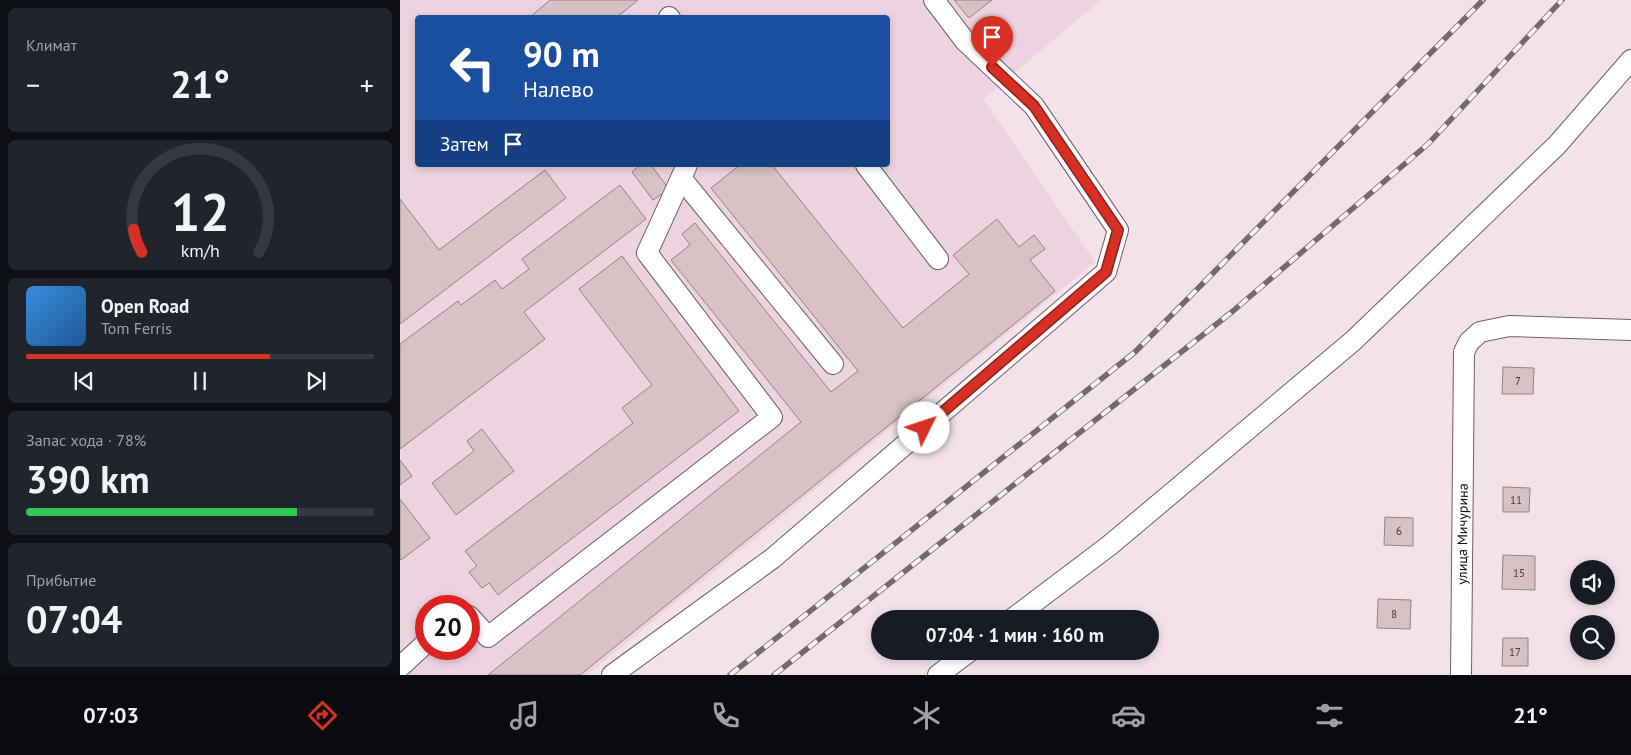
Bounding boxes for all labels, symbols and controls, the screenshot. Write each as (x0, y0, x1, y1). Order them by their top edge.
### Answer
pin (971, 16, 1013, 67)
icon: arrive (978, 23, 1006, 51)
text: 90 m (523, 31, 600, 77)
text: Климат (26, 35, 77, 55)
icon: left (440, 35, 505, 100)
text: 21° (170, 59, 230, 108)
text: − (26, 66, 40, 103)
text: + (360, 66, 374, 103)
text: Налево (523, 75, 594, 103)
icon: arrive (499, 130, 527, 158)
text: Затем (440, 132, 489, 156)
text: 12 (171, 178, 229, 245)
text: km/h (180, 239, 220, 262)
text: Open Road (101, 294, 189, 318)
text: Tom Ferris (101, 318, 172, 338)
icon: previous (70, 367, 98, 395)
icon: pause (186, 367, 214, 395)
icon: next (302, 367, 330, 395)
house number: 7 (1515, 374, 1521, 388)
position arrow (897, 401, 949, 453)
text: Запас хода · 78% (26, 430, 146, 450)
text: 390 km (26, 454, 150, 503)
street label: улица Мичурина (1453, 483, 1472, 585)
house number: 11 (1510, 493, 1522, 507)
house number: 6 (1396, 524, 1402, 538)
map controls (1570, 560, 1615, 660)
button: sound (1570, 560, 1615, 605)
house number: 15 (1513, 566, 1525, 580)
text: Прибытие (26, 570, 96, 590)
text: 07:04 (26, 594, 122, 643)
speed limit sign: 20 (415, 595, 480, 660)
house number: 8 (1391, 607, 1397, 621)
button: search (1570, 615, 1615, 660)
text: 07:04 · 1 мин · 160 m (926, 623, 1104, 647)
house number: 17 (1509, 645, 1521, 659)
icon: directions (305, 698, 340, 733)
icon: music (507, 698, 542, 733)
icon: phone (708, 698, 743, 733)
icon: climate (909, 698, 944, 733)
icon: car (1111, 698, 1146, 733)
icon: filters (1312, 698, 1347, 733)
text: 07:03 (83, 701, 139, 729)
text: 21° (1513, 701, 1548, 729)

